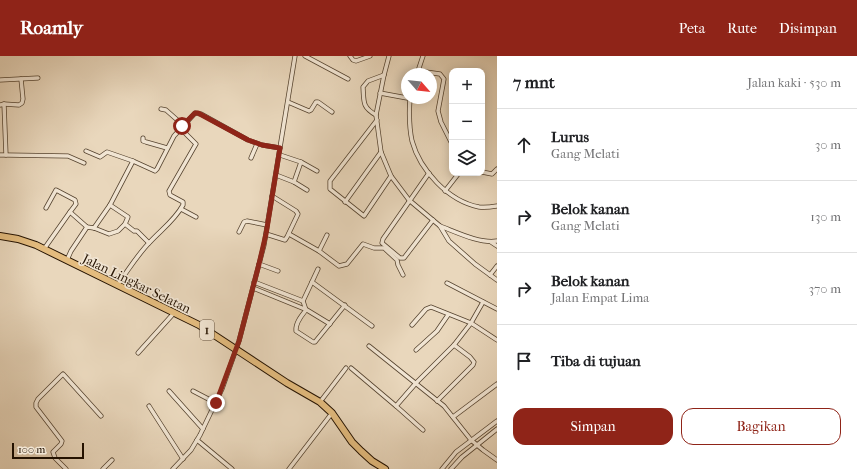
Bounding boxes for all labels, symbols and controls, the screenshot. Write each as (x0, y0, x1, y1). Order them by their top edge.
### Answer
text: Roamly (20, 17, 83, 39)
text: Peta (679, 20, 705, 37)
text: Rute (727, 20, 757, 37)
text: Disimpan (779, 20, 837, 37)
north arrow (401, 68, 437, 104)
map controls (449, 68, 485, 176)
button: + (449, 68, 485, 104)
text: 7 mnt (513, 72, 555, 92)
text: Jalan kaki · 530 m (747, 75, 841, 90)
button: − (449, 104, 485, 140)
route start (173, 117, 191, 135)
text: Lurus (551, 128, 589, 146)
icon: ahead (513, 134, 535, 156)
text: 30 m (815, 137, 841, 152)
button: layers (449, 140, 485, 176)
text: Gang Melati (551, 146, 620, 161)
text: Belok kanan (551, 200, 630, 218)
icon: right (513, 206, 535, 228)
text: 130 m (810, 209, 841, 224)
text: Gang Melati (551, 218, 620, 233)
street label: Jalan Lingkar Selatan (79, 250, 194, 316)
text: Belok kanan (551, 272, 630, 290)
icon: right (513, 278, 535, 300)
text: 370 m (809, 281, 841, 296)
text: Jalan Empat Lima (551, 290, 649, 305)
road number: 1 (200, 320, 214, 340)
icon: arrive (513, 350, 535, 372)
text: Tiba di tujuan (551, 352, 641, 370)
route end (207, 394, 225, 412)
button: Simpan (513, 408, 673, 445)
button: Bagikan (681, 408, 841, 445)
scale bar (12, 441, 84, 460)
text: 100 m (18, 443, 46, 456)

